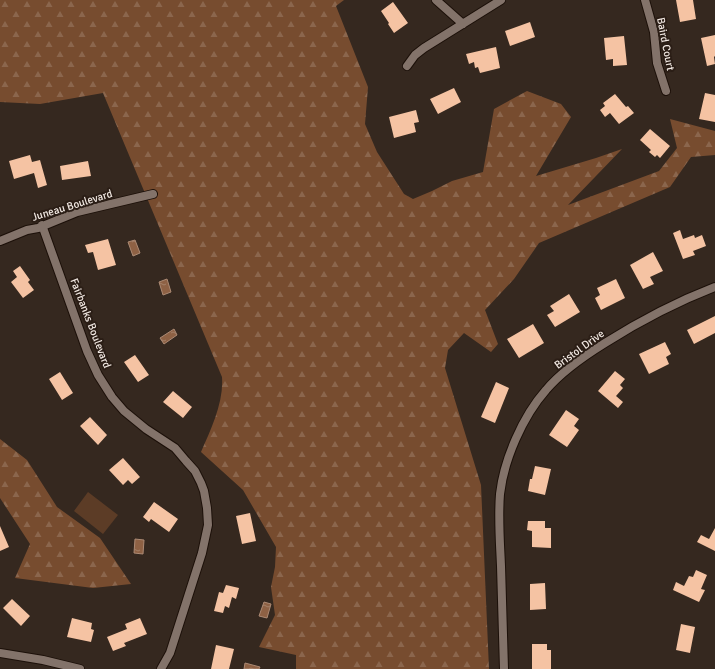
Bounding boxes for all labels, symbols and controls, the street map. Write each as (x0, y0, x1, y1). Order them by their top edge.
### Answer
street label: Baird Court (654, 16, 677, 72)
street label: Juneau Boulevard (30, 187, 114, 224)
street label: Fairbanks Boulevard (67, 276, 114, 370)
street label: Bristol Drive (552, 327, 607, 372)

